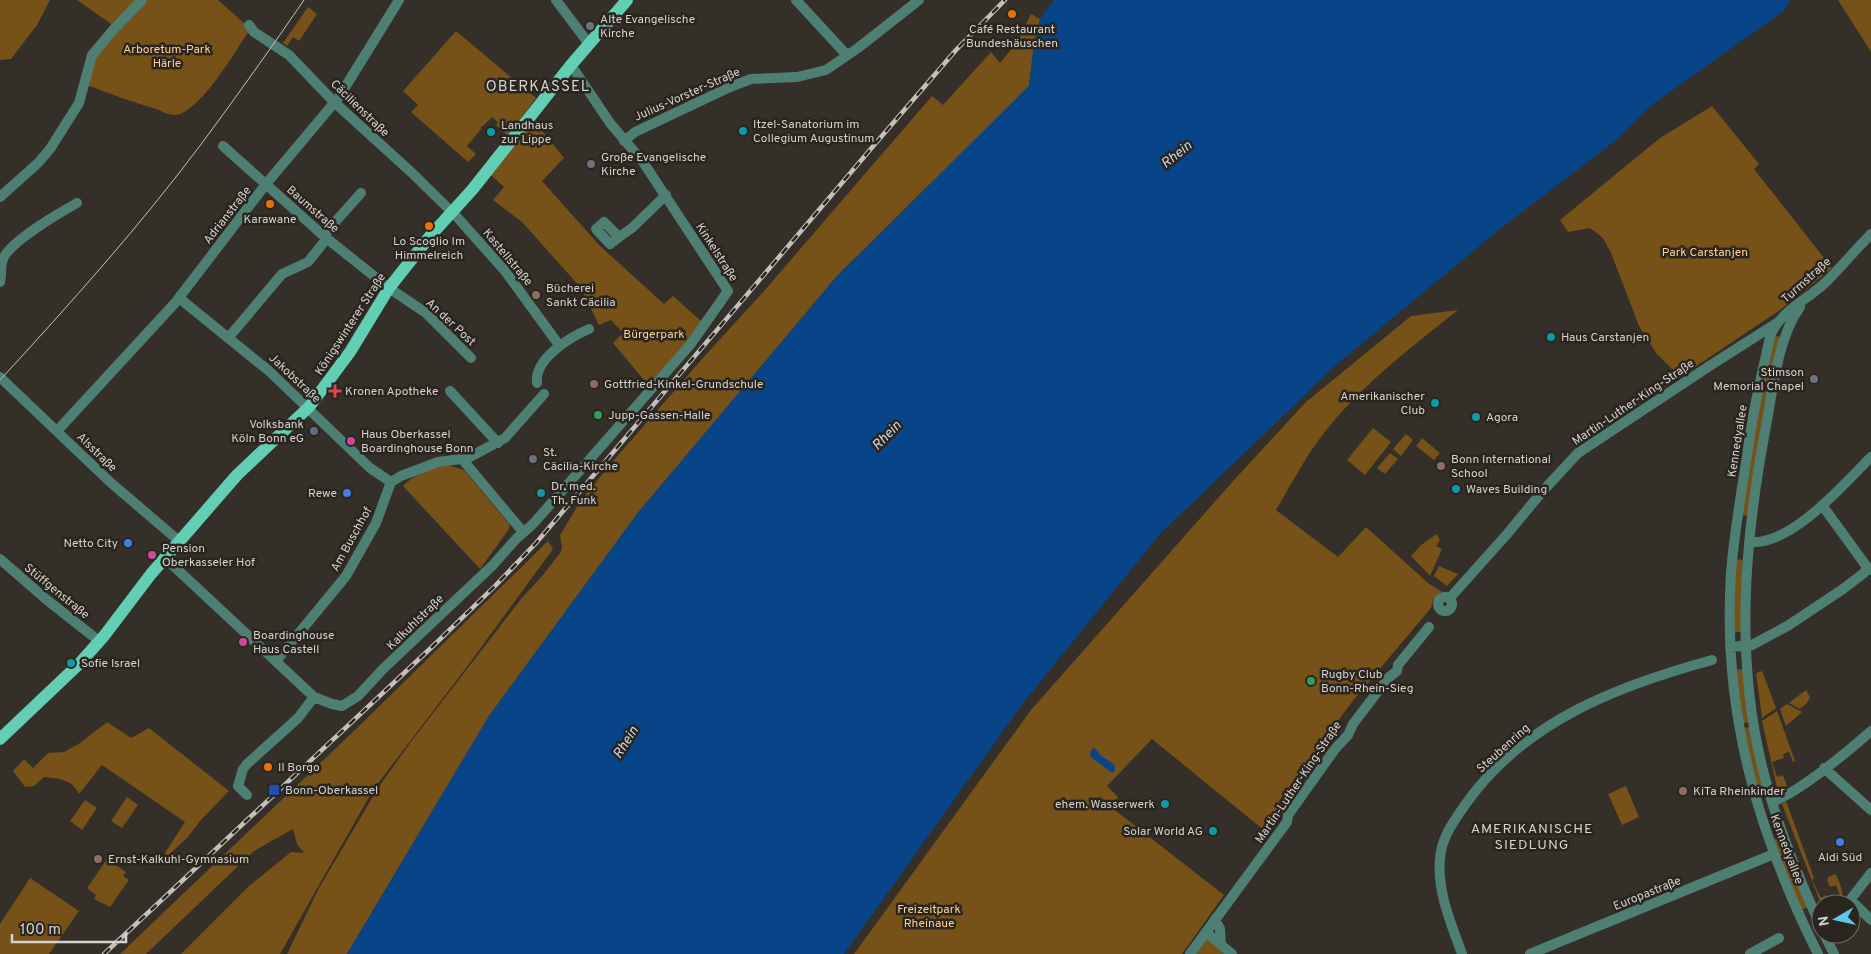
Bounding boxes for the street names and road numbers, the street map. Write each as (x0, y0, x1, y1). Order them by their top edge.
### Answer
street label: Julius-Vorster-Straße (632, 64, 743, 125)
street label: Cäcilienstraße (326, 77, 392, 141)
street label: Baumstraße (283, 182, 342, 237)
street label: Adrianstraße (200, 183, 255, 248)
street label: Kinkelstraße (691, 220, 741, 285)
street label: Kastellstraße (479, 226, 536, 290)
street label: Turmstraße (1778, 254, 1835, 307)
street label: Königswinterer Straße (312, 270, 390, 379)
street label: An der Post (422, 295, 479, 350)
street label: Jakobstraße (265, 351, 324, 407)
street label: Martin-Luther-King-Straße (1569, 356, 1698, 450)
street label: Kennedyallee (1724, 404, 1752, 479)
street label: Alsstraße (73, 429, 120, 476)
street label: Am Buschhof (328, 504, 376, 575)
street label: Stüffgenstraße (20, 560, 92, 623)
street label: Kalkuhlstraße (384, 591, 448, 654)
street label: Martin-Luther-King-Straße (1252, 718, 1346, 847)
street label: Steubenring (1474, 721, 1534, 777)
street label: Kennedyallee (1765, 812, 1807, 886)
street label: Europastraße (1611, 873, 1684, 915)

